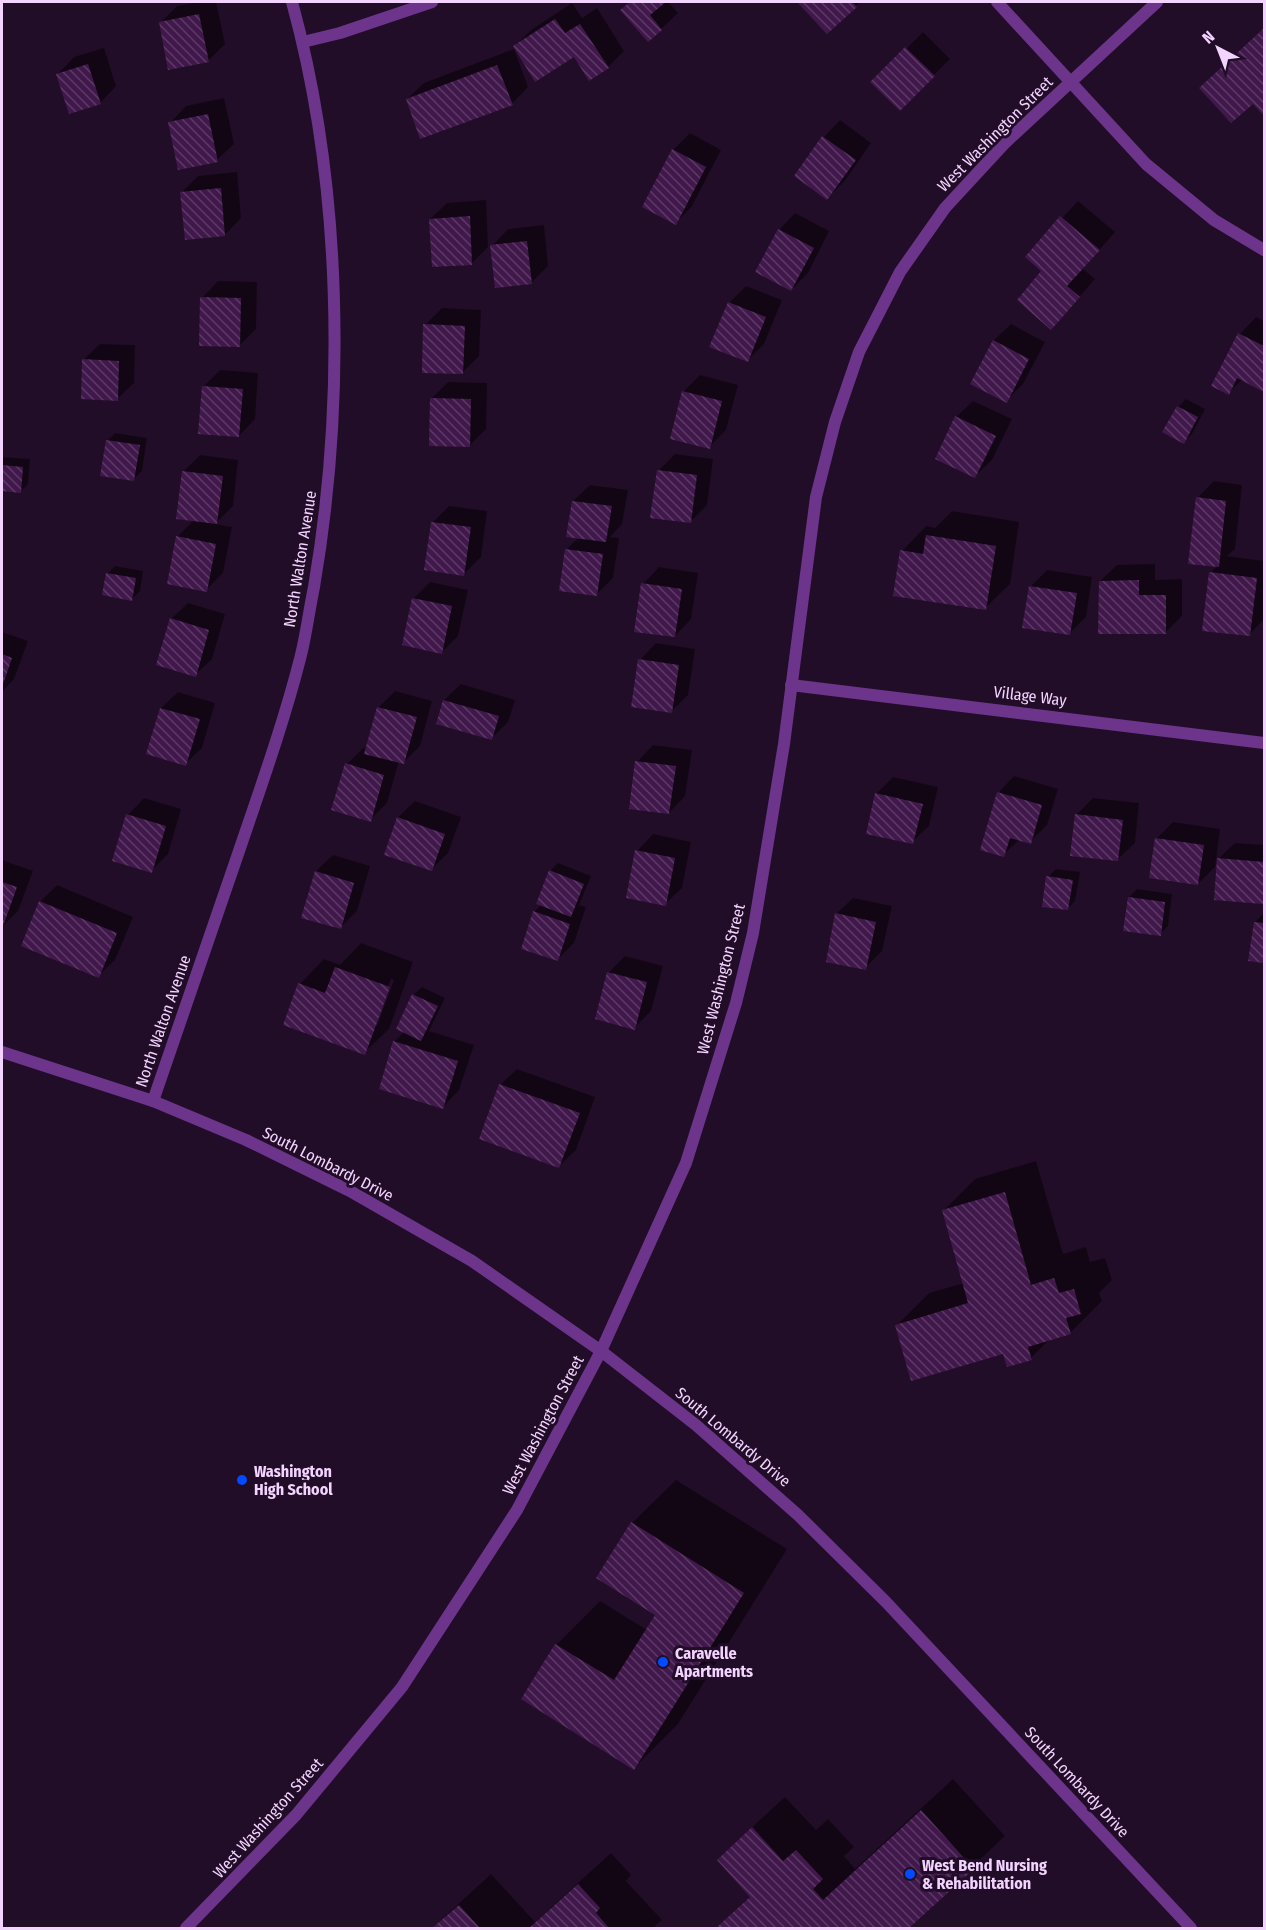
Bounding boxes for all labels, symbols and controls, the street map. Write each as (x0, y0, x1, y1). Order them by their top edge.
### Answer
north arrow (1188, 18, 1248, 78)
text: N (1198, 27, 1218, 47)
street label: West Washington Street (933, 72, 1057, 196)
street label: North Walton Avenue (280, 489, 320, 629)
street label: Village Way (992, 682, 1068, 710)
street label: West Washington Street (693, 901, 749, 1056)
street label: North Walton Avenue (132, 952, 195, 1089)
street label: South Lombardy Drive (259, 1123, 397, 1205)
street label: West Washington Street (498, 1351, 588, 1498)
street label: South Lombardy Drive (672, 1383, 794, 1491)
place label: Washington High School (254, 1462, 333, 1499)
marker: Washington High School (235, 1473, 249, 1487)
place label: Caravelle Apartments (674, 1644, 753, 1681)
marker: Caravelle Apartments (656, 1655, 670, 1669)
street label: South Lombardy Drive (1021, 1723, 1133, 1841)
street label: West Washington Street (209, 1753, 327, 1882)
place label: West Bend Nursing & Rehabilitation (922, 1856, 1047, 1893)
marker: West Bend Nursing & Rehabilitation (903, 1867, 917, 1881)

